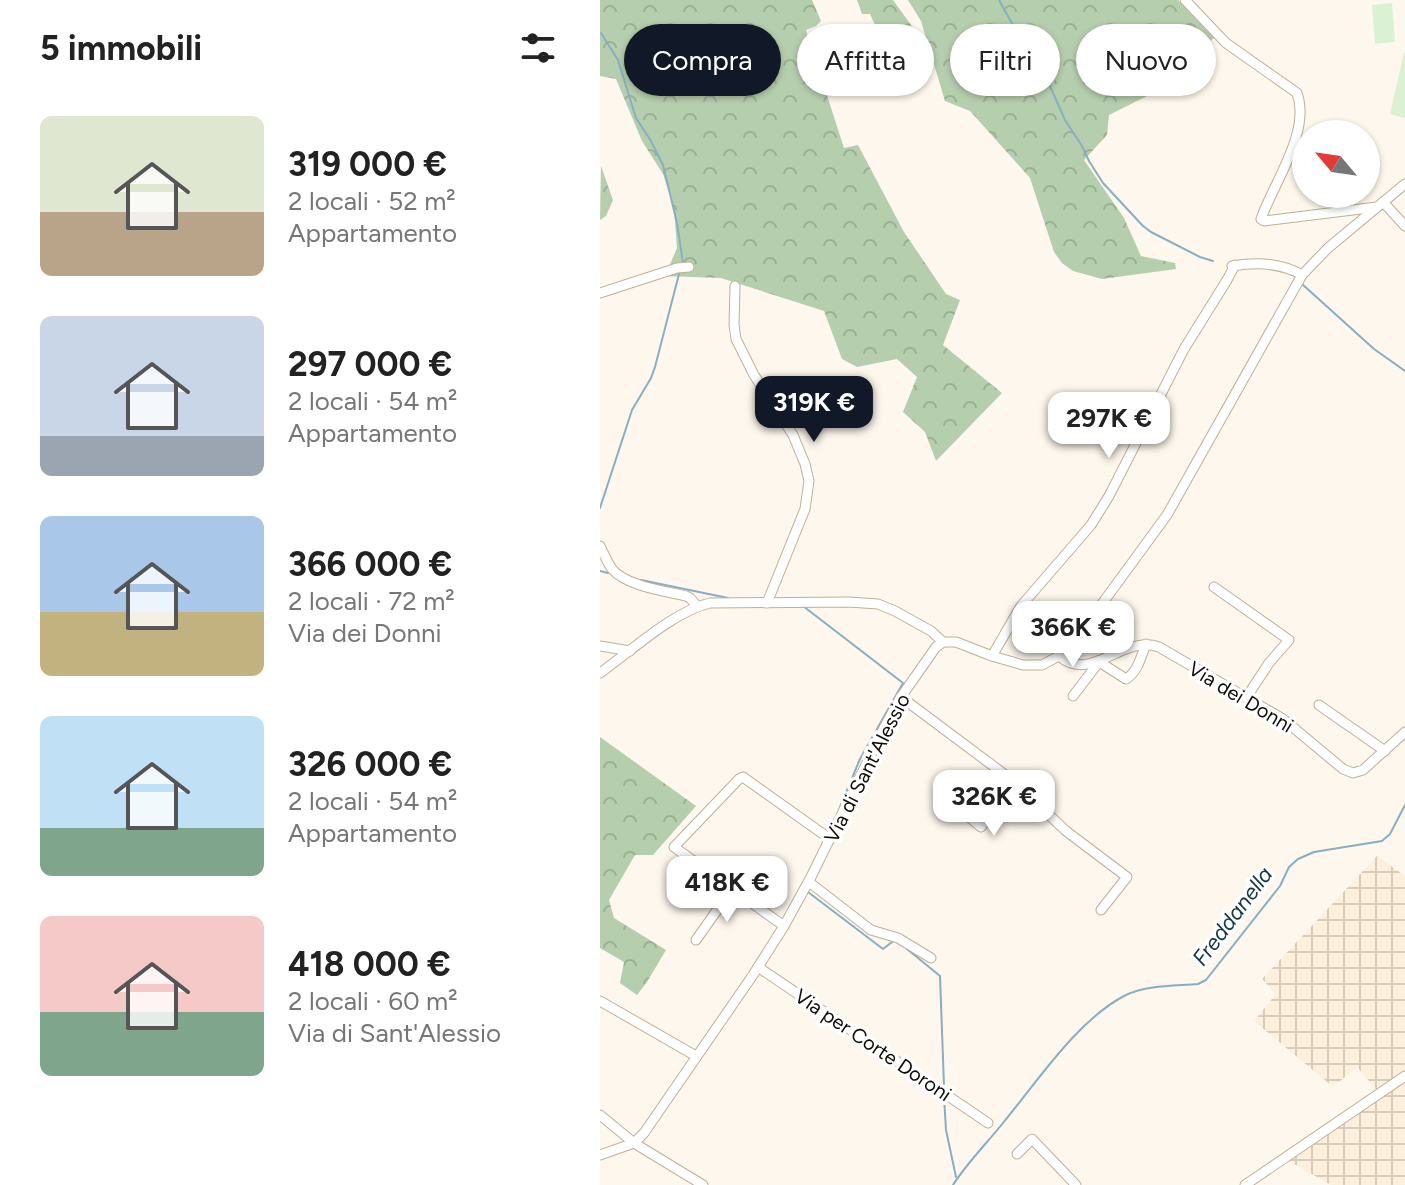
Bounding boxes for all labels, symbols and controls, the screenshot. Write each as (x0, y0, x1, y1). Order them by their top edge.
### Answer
chip: Compra (624, 24, 781, 96)
chip: Affitta (797, 24, 934, 96)
chip: Filtri (950, 24, 1060, 96)
chip: Nuovo (1076, 24, 1216, 96)
icon: filters (516, 26, 560, 70)
text: 5 immobili (40, 28, 202, 69)
north arrow (1292, 120, 1380, 208)
map controls (1292, 120, 1380, 208)
text: 319 000 € (288, 144, 447, 185)
icon: home (104, 148, 200, 244)
text: 2 locali · 52 m² (288, 185, 456, 217)
text: Appartamento (288, 217, 457, 249)
text: 297 000 € (288, 344, 452, 385)
icon: home (104, 348, 200, 444)
pin: 319K € (749, 376, 879, 444)
text: 2 locali · 54 m² (288, 385, 457, 417)
text: 319K € (773, 386, 855, 418)
pin: 297K € (1044, 392, 1174, 460)
text: 297K € (1066, 402, 1152, 434)
text: Appartamento (288, 417, 457, 449)
text: 366 000 € (288, 544, 452, 585)
icon: home (104, 548, 200, 644)
text: 2 locali · 72 m² (288, 585, 455, 617)
pin: 366K € (1008, 601, 1138, 669)
text: 366K € (1030, 611, 1116, 643)
text: Via dei Donni (288, 617, 442, 649)
street label: Via dei Donni (1184, 656, 1298, 738)
street label: Via di Sant'Alessio (819, 690, 915, 846)
text: 326 000 € (288, 744, 452, 785)
icon: home (104, 748, 200, 844)
pin: 326K € (929, 770, 1059, 838)
text: 326K € (951, 780, 1037, 812)
text: 2 locali · 54 m² (288, 785, 457, 817)
text: Appartamento (288, 817, 457, 849)
pin: 418K € (662, 856, 792, 924)
water label: Freddanella (1186, 861, 1278, 971)
text: 418K € (685, 866, 769, 898)
text: 418 000 € (288, 944, 451, 985)
icon: home (104, 948, 200, 1044)
street label: Via per Corte Doroni (790, 984, 956, 1106)
text: 2 locali · 60 m² (288, 985, 458, 1017)
text: Via di Sant'Alessio (288, 1017, 501, 1049)

